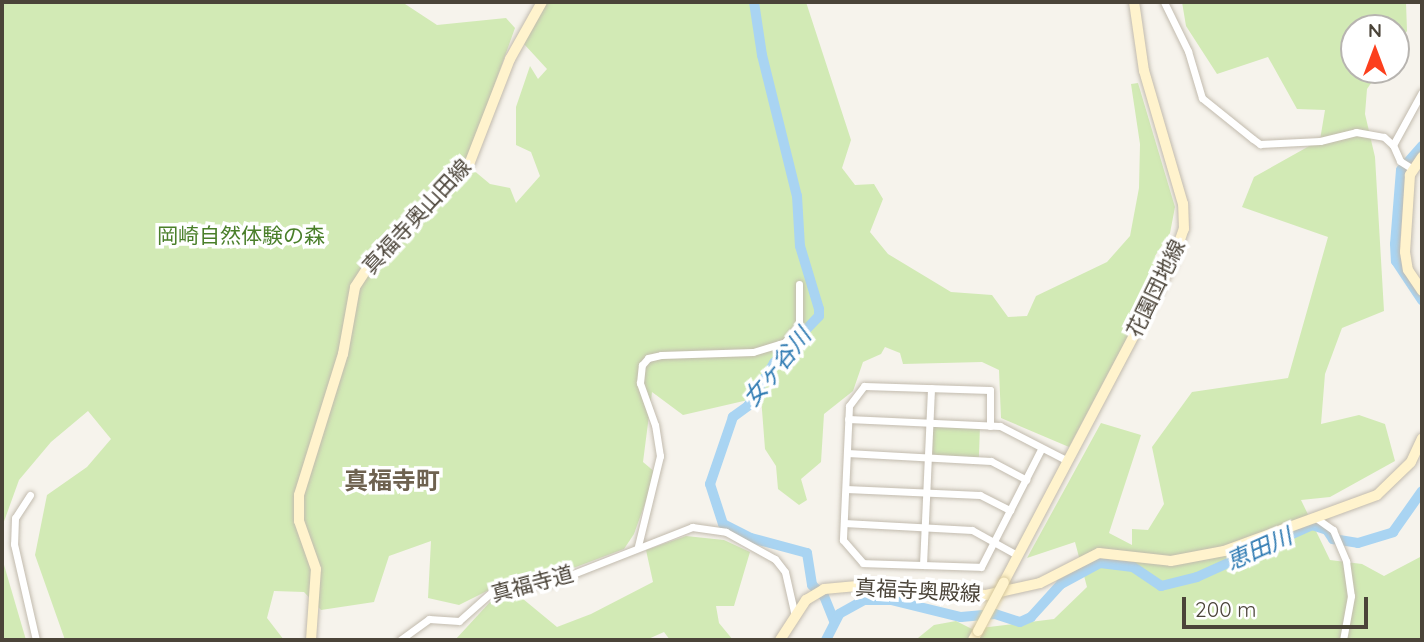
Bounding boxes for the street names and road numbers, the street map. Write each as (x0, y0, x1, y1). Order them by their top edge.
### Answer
street label: 真福寺奥山田線 (357, 154, 475, 278)
street label: 花園団地線 (1121, 235, 1189, 341)
street label: 真福寺道 (488, 560, 576, 606)
street label: 真福寺奥殿線 (854, 574, 982, 606)

